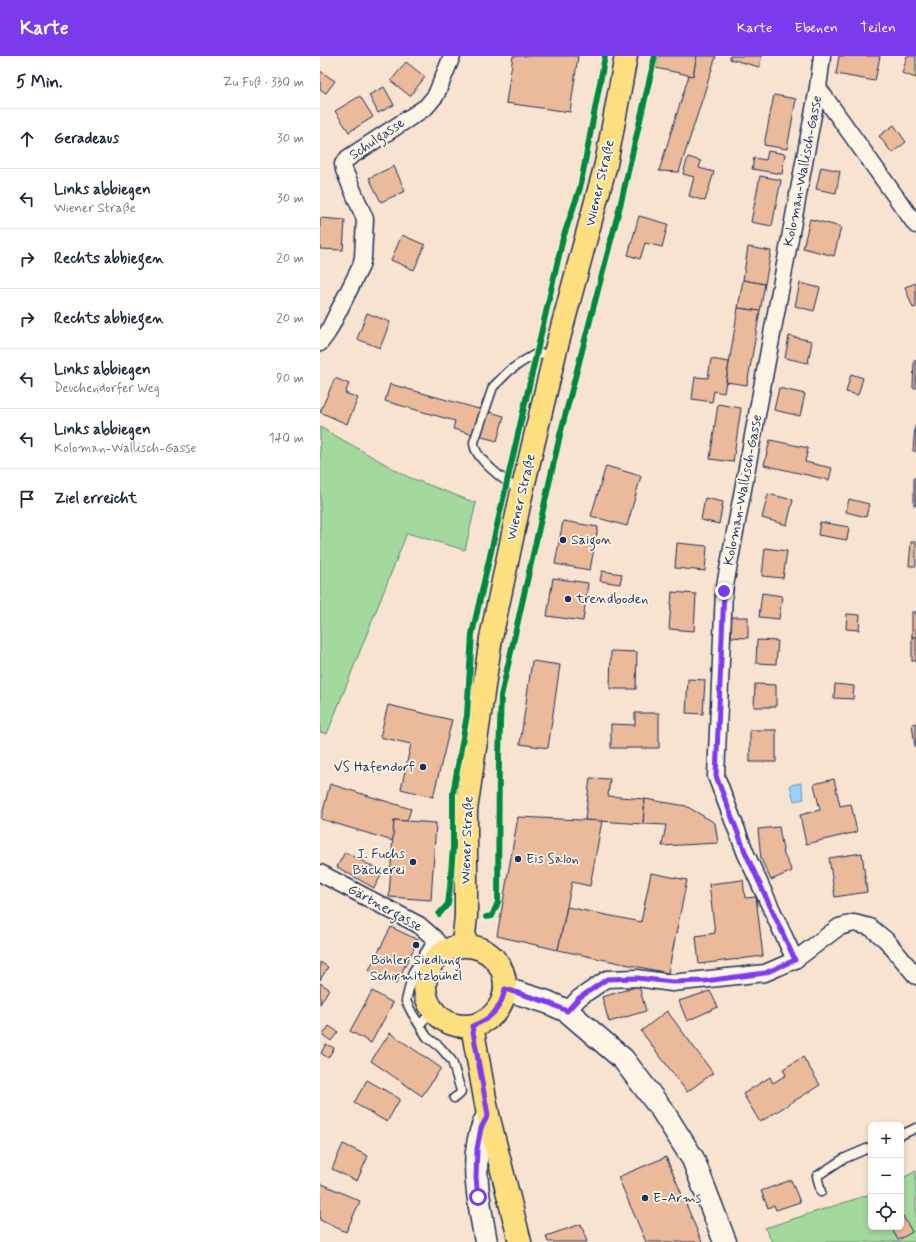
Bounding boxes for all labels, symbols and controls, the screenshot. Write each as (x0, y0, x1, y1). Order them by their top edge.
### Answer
text: Karte (20, 16, 69, 41)
text: Karte (737, 19, 772, 37)
text: Ebenen (794, 19, 838, 37)
text: Teilen (860, 19, 896, 37)
text: 5 Min. (16, 71, 63, 93)
text: Zu Fuß · 330 m (223, 74, 304, 91)
street label: Koloman-Wallisch-Gasse (780, 94, 826, 248)
street label: Schulgasse (346, 114, 410, 166)
icon: ahead (16, 128, 38, 150)
text: Geradeaus (54, 129, 119, 149)
text: 30 m (277, 130, 304, 147)
street label: Wiener Straße (581, 138, 619, 228)
text: Links abbiegen (54, 180, 151, 200)
icon: left (16, 188, 38, 210)
text: 30 m (277, 190, 304, 207)
text: Wiener Straße (54, 200, 136, 217)
icon: right (16, 248, 38, 270)
text: Rechts abbiegen (54, 249, 164, 269)
text: 20 m (276, 250, 304, 267)
icon: right (16, 308, 38, 330)
text: Rechts abbiegen (54, 309, 164, 329)
text: 20 m (276, 310, 304, 327)
text: Links abbiegen (54, 360, 151, 380)
icon: left (16, 368, 38, 390)
text: 90 m (276, 370, 304, 387)
text: Deuchendorfer Weg (54, 380, 160, 397)
street label: Koloman-Wallisch-Gasse (720, 413, 766, 567)
text: Links abbiegen (54, 420, 151, 440)
icon: left (16, 428, 38, 450)
text: 140 m (269, 430, 304, 447)
text: Koloman-Wallisch-Gasse (54, 440, 196, 457)
street label: Wiener Straße (502, 452, 540, 542)
icon: arrive (16, 488, 38, 510)
text: Ziel erreicht (54, 489, 137, 509)
place label: Saigon (571, 531, 612, 551)
marker: Saigon (558, 535, 568, 545)
route end (715, 582, 733, 600)
place label: trendboden (575, 590, 648, 608)
marker: trendboden (563, 594, 573, 604)
place label: VS Hafendorf (334, 758, 415, 776)
marker: VS Hafendorf (418, 762, 428, 772)
street label: Wiener Straße (456, 795, 478, 884)
place label: J. Fuchs Bäckerei (353, 845, 405, 879)
place label: Eis Salon (526, 850, 579, 868)
marker: Eis Salon (513, 854, 523, 864)
marker: J. Fuchs Bäckerei (408, 857, 418, 867)
street label: Gärtnergasse (343, 880, 426, 938)
marker: Böhler Siedlung Schirmitzbühel (411, 940, 421, 950)
place label: Böhler Siedlung Schirmitzbühel (370, 951, 462, 985)
map controls (868, 1122, 904, 1230)
button: + (868, 1122, 904, 1158)
button: − (868, 1158, 904, 1194)
route start (469, 1188, 487, 1206)
place label: E-Arms (653, 1189, 702, 1207)
marker: E-Arms (640, 1193, 650, 1203)
button: locate (868, 1194, 904, 1230)

